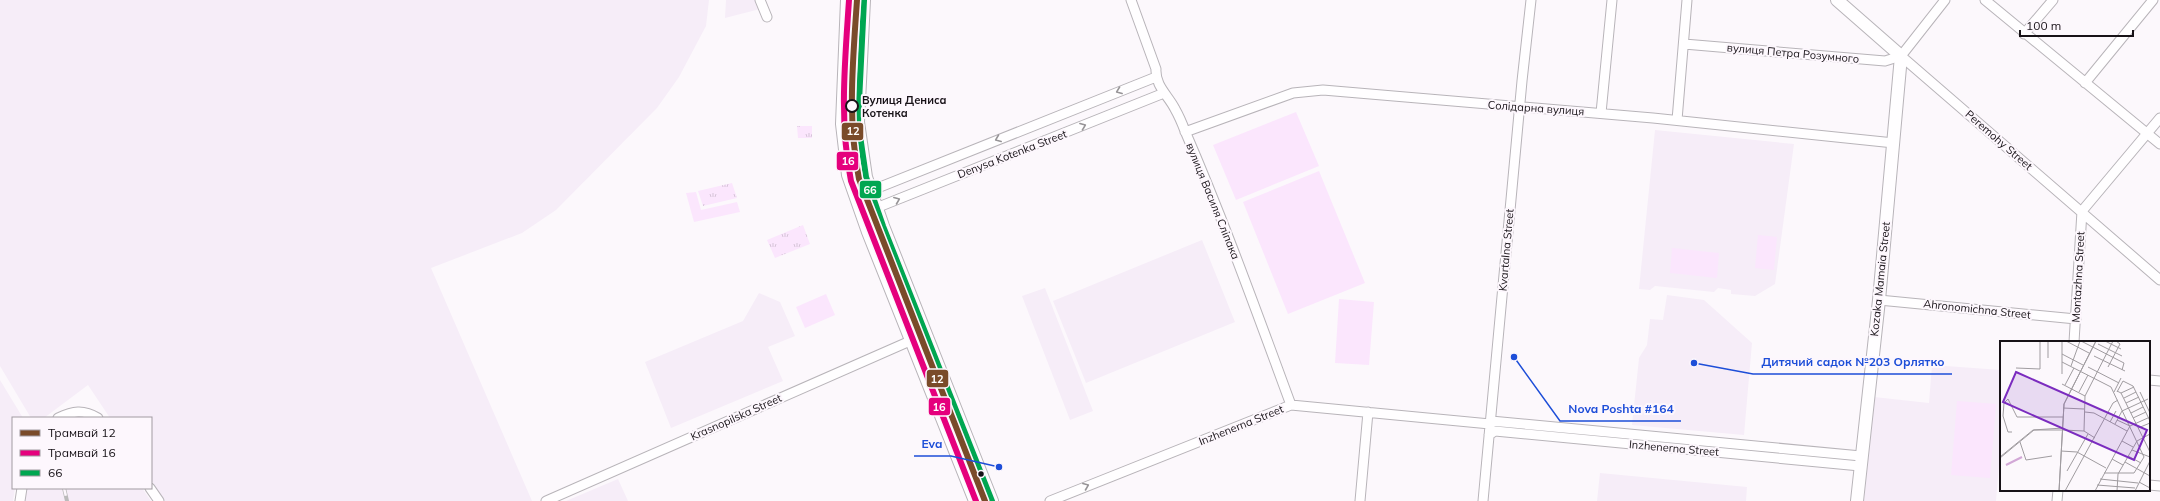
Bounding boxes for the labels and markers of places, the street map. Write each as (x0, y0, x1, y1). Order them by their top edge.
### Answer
place label: Вулиця Дениса Котенка (862, 93, 947, 120)
marker: Вулиця Дениса Котенка (845, 99, 859, 113)
callout: Дитячий садок №203 Орлятко (1753, 350, 1952, 374)
callout: Nova Poshta #164 (1560, 397, 1681, 421)
callout: Eva (914, 432, 951, 456)
unlabelled marker (976, 469, 986, 479)

